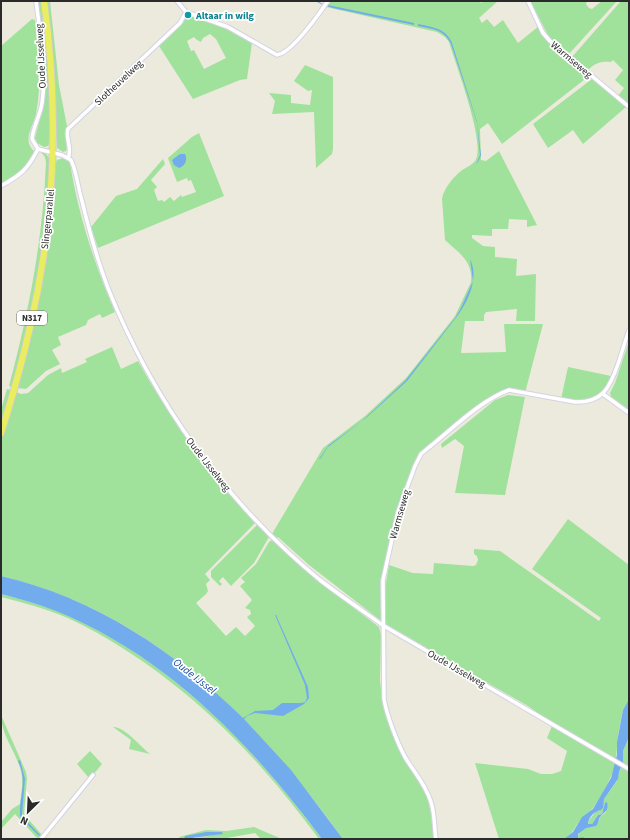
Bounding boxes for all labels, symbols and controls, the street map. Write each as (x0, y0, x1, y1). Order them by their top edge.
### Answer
place label: Altaar in wilg (195, 9, 255, 23)
marker: Altaar in wilg (183, 10, 193, 20)
street label: Oude IJsselweg (32, 23, 50, 89)
street label: Warmseweg (547, 38, 595, 81)
street label: Slotheuvelweg (91, 57, 146, 109)
street label: Slingerparallel (38, 188, 58, 250)
road number: N317 (17, 311, 47, 325)
street label: Oude IJsselweg (183, 435, 234, 495)
street label: Warmseweg (386, 488, 414, 541)
street label: Oude IJsselweg (425, 647, 488, 691)
water label: Oude IJssel (170, 655, 219, 698)
north arrow (8, 792, 48, 832)
text: N (18, 812, 31, 829)

